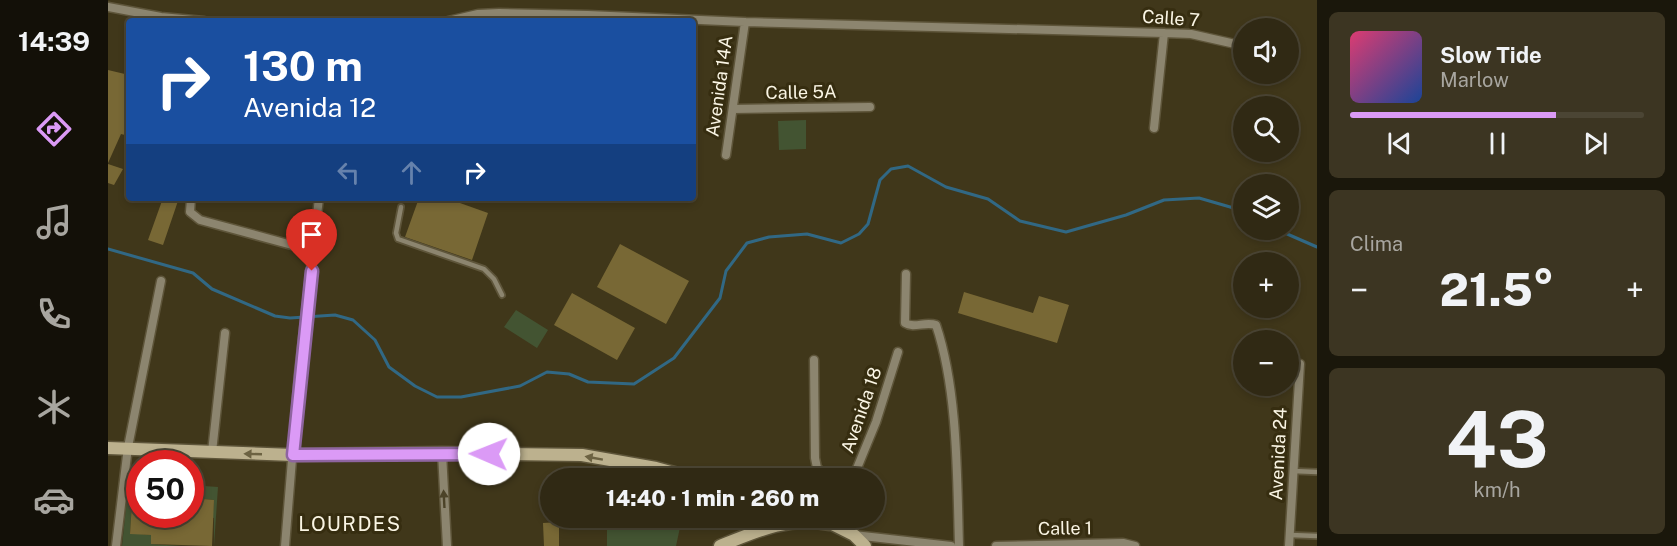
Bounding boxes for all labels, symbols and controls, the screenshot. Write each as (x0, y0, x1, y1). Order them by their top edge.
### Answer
street label: Calle 7 (1142, 6, 1200, 30)
map controls (1233, 18, 1299, 396)
button: sound (1233, 18, 1299, 84)
text: 14:39 (18, 25, 90, 57)
street label: Avenida 14A (701, 34, 737, 138)
text: 130 m (243, 41, 363, 90)
icon: right (144, 42, 222, 120)
text: Slow Tide (1440, 42, 1542, 68)
text: Marlow (1440, 68, 1509, 92)
street label: Calle 5A (765, 81, 837, 103)
text: Avenida 12 (243, 91, 376, 123)
button: search (1233, 96, 1299, 162)
icon: directions (33, 108, 75, 150)
icon: previous (1383, 127, 1416, 160)
icon: pause (1481, 127, 1514, 160)
icon: next (1579, 127, 1612, 160)
icon: left (332, 156, 365, 189)
icon: ahead (395, 156, 428, 189)
icon: right (458, 156, 491, 189)
button: layers (1233, 174, 1299, 240)
icon: music (33, 201, 75, 243)
pin (286, 209, 337, 271)
icon: arrive (295, 218, 328, 251)
text: Clima (1350, 232, 1403, 256)
button: + (1233, 252, 1299, 318)
text: 21.5° (1440, 263, 1554, 316)
text: − (1350, 271, 1368, 309)
text: + (1626, 271, 1644, 309)
icon: phone (33, 293, 75, 335)
button: − (1233, 330, 1299, 396)
street label: Avenida 18 (836, 364, 886, 456)
icon: climate (33, 386, 75, 428)
text: 43 (1445, 393, 1549, 485)
street label: Avenida 24 (1265, 407, 1291, 501)
position arrow (457, 422, 521, 486)
one-way arrow (243, 449, 262, 458)
speed limit sign: 50 (126, 450, 204, 528)
one-way arrow (585, 453, 604, 462)
text: km/h (1473, 478, 1521, 502)
icon: car (33, 479, 75, 521)
text: 14:40 · 1 min · 260 m (606, 485, 819, 511)
one-way arrow (440, 490, 449, 509)
district label: LOURDES (298, 512, 402, 536)
street label: Calle 1 (1038, 517, 1092, 539)

